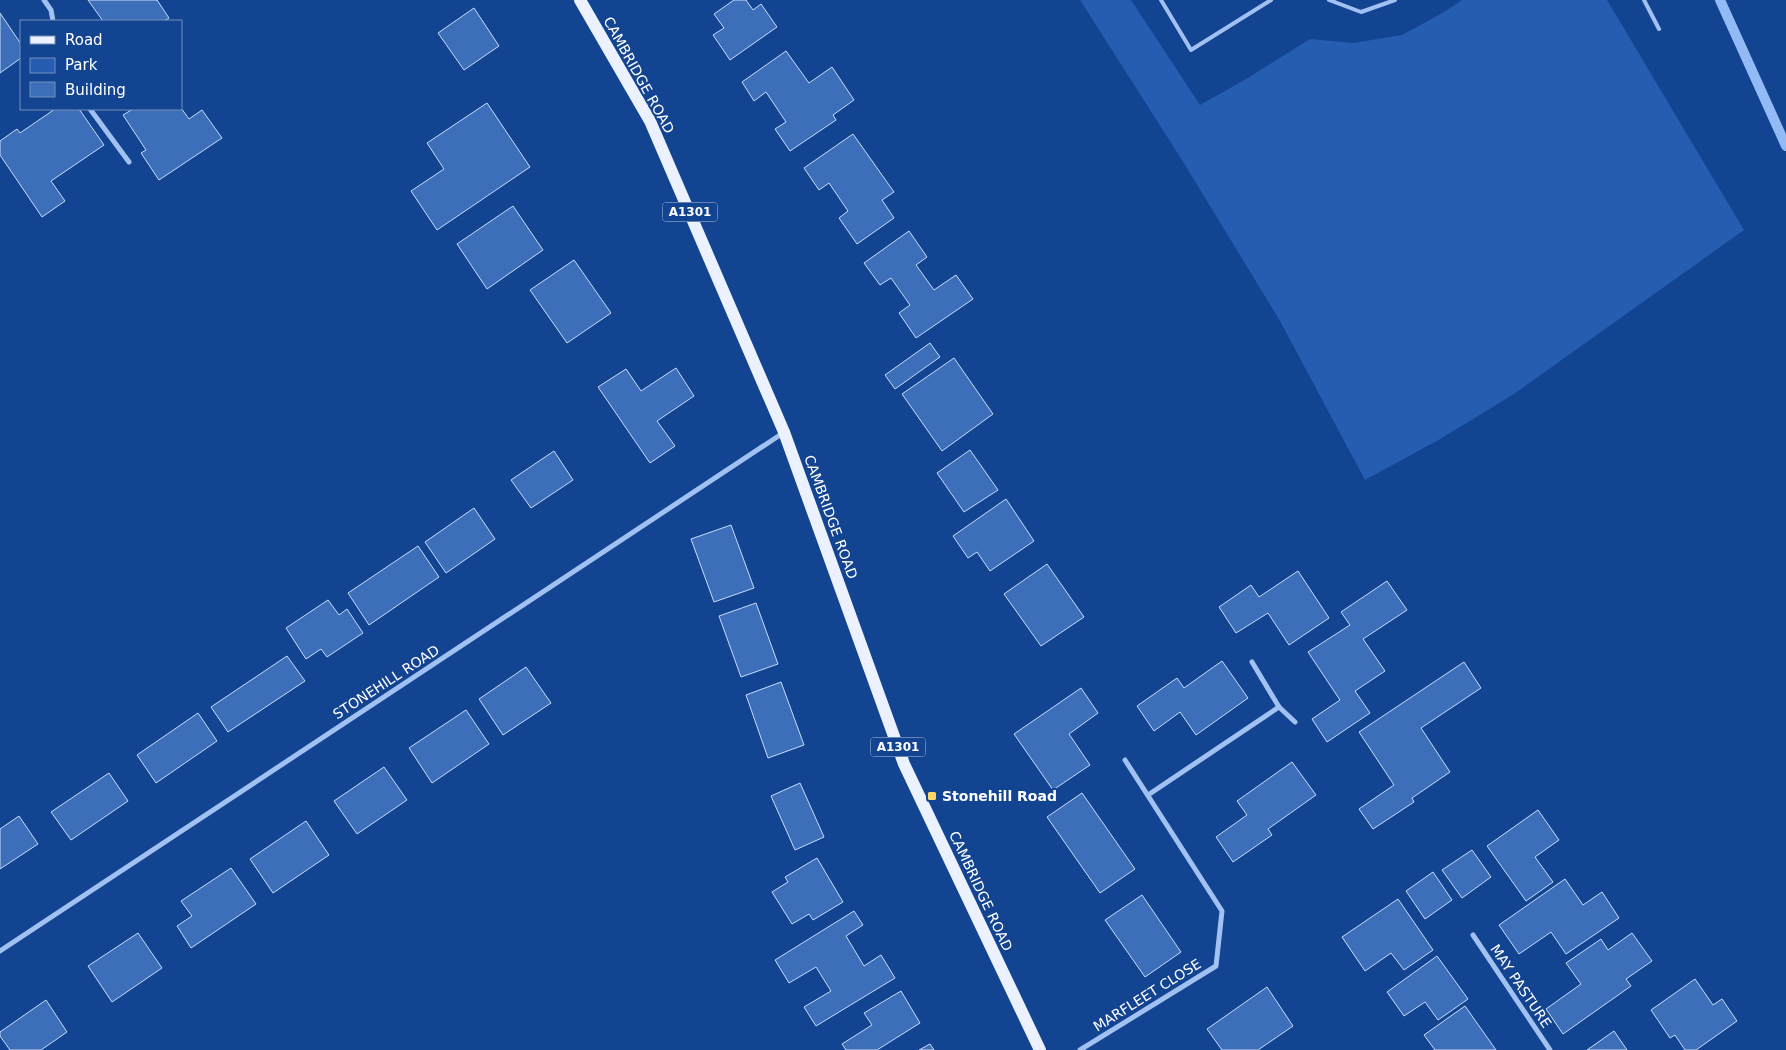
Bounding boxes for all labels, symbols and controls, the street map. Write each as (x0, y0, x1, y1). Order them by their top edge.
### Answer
street label: CAMBRIDGE ROAD (600, 14, 678, 136)
legend (20, 20, 182, 110)
text: Road (65, 31, 103, 49)
text: Park (65, 56, 98, 74)
text: Building (65, 81, 126, 99)
road number: A1301 (662, 202, 718, 222)
street label: CAMBRIDGE ROAD (801, 453, 861, 581)
street label: STONEHILL ROAD (330, 642, 442, 722)
road number: A1301 (870, 738, 926, 756)
place label: Stonehill Road (942, 788, 1057, 804)
marker: Stonehill Road (926, 790, 938, 802)
street label: CAMBRIDGE ROAD (946, 828, 1016, 954)
street label: MAY PASTURE (1487, 941, 1555, 1031)
street label: MARFLEET CLOSE (1090, 955, 1204, 1035)

